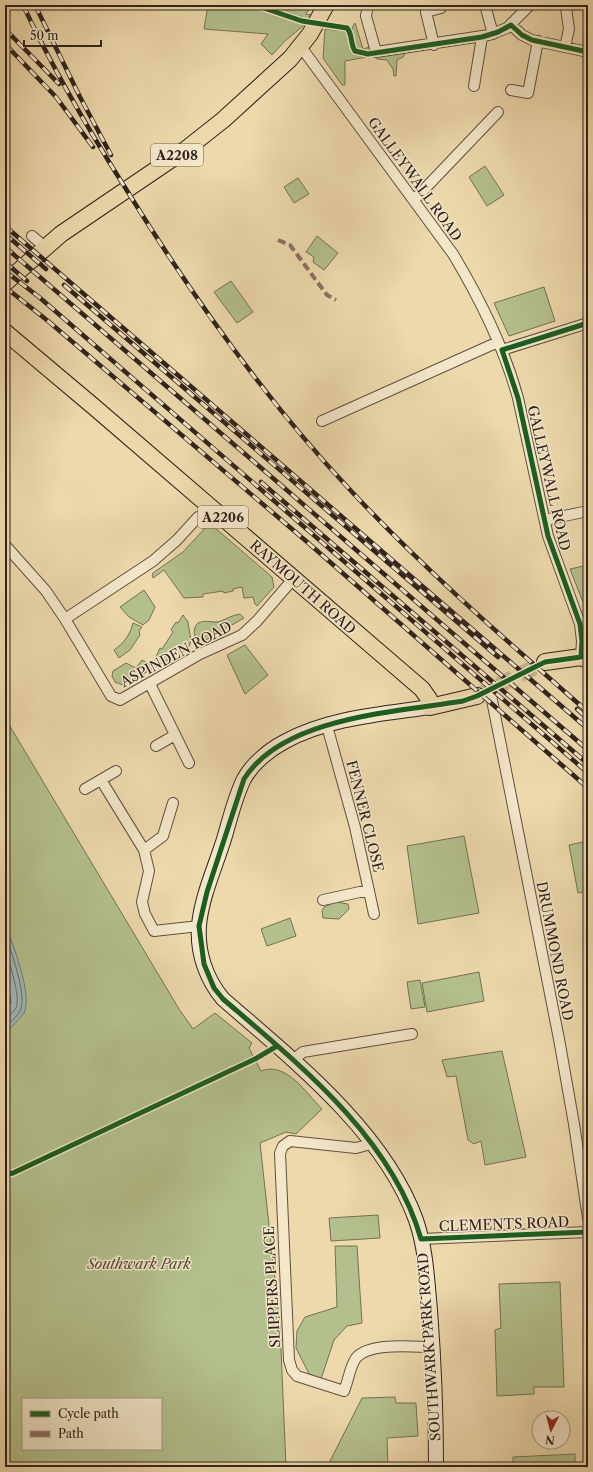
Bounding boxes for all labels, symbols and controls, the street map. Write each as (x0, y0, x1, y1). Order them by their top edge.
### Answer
scale bar (24, 22, 101, 48)
text: 50 m (30, 28, 59, 43)
street label: GALLEYWALL ROAD (364, 114, 466, 244)
road number: A2208 (151, 144, 203, 166)
street label: GALLEYWALL ROAD (524, 404, 574, 552)
road number: A2206 (198, 506, 248, 528)
street label: RAYMOUTH ROAD (246, 536, 360, 638)
street label: ASPINDEN ROAD (116, 617, 235, 691)
street label: FENNER CLOSE (342, 758, 388, 874)
street label: DRUMMOND ROAD (533, 880, 577, 1022)
street label: CLEMENTS ROAD (438, 1213, 570, 1235)
street label: SLIPPERS PLACE (260, 1226, 284, 1348)
street label: SOUTHWARK PARK ROAD (413, 1252, 445, 1442)
park label: Southwark Park (86, 1255, 192, 1273)
legend (22, 1398, 162, 1450)
text: Cycle path (58, 1406, 119, 1421)
north arrow (531, 1410, 571, 1450)
text: Path (58, 1426, 84, 1441)
text: N (544, 1432, 555, 1447)

